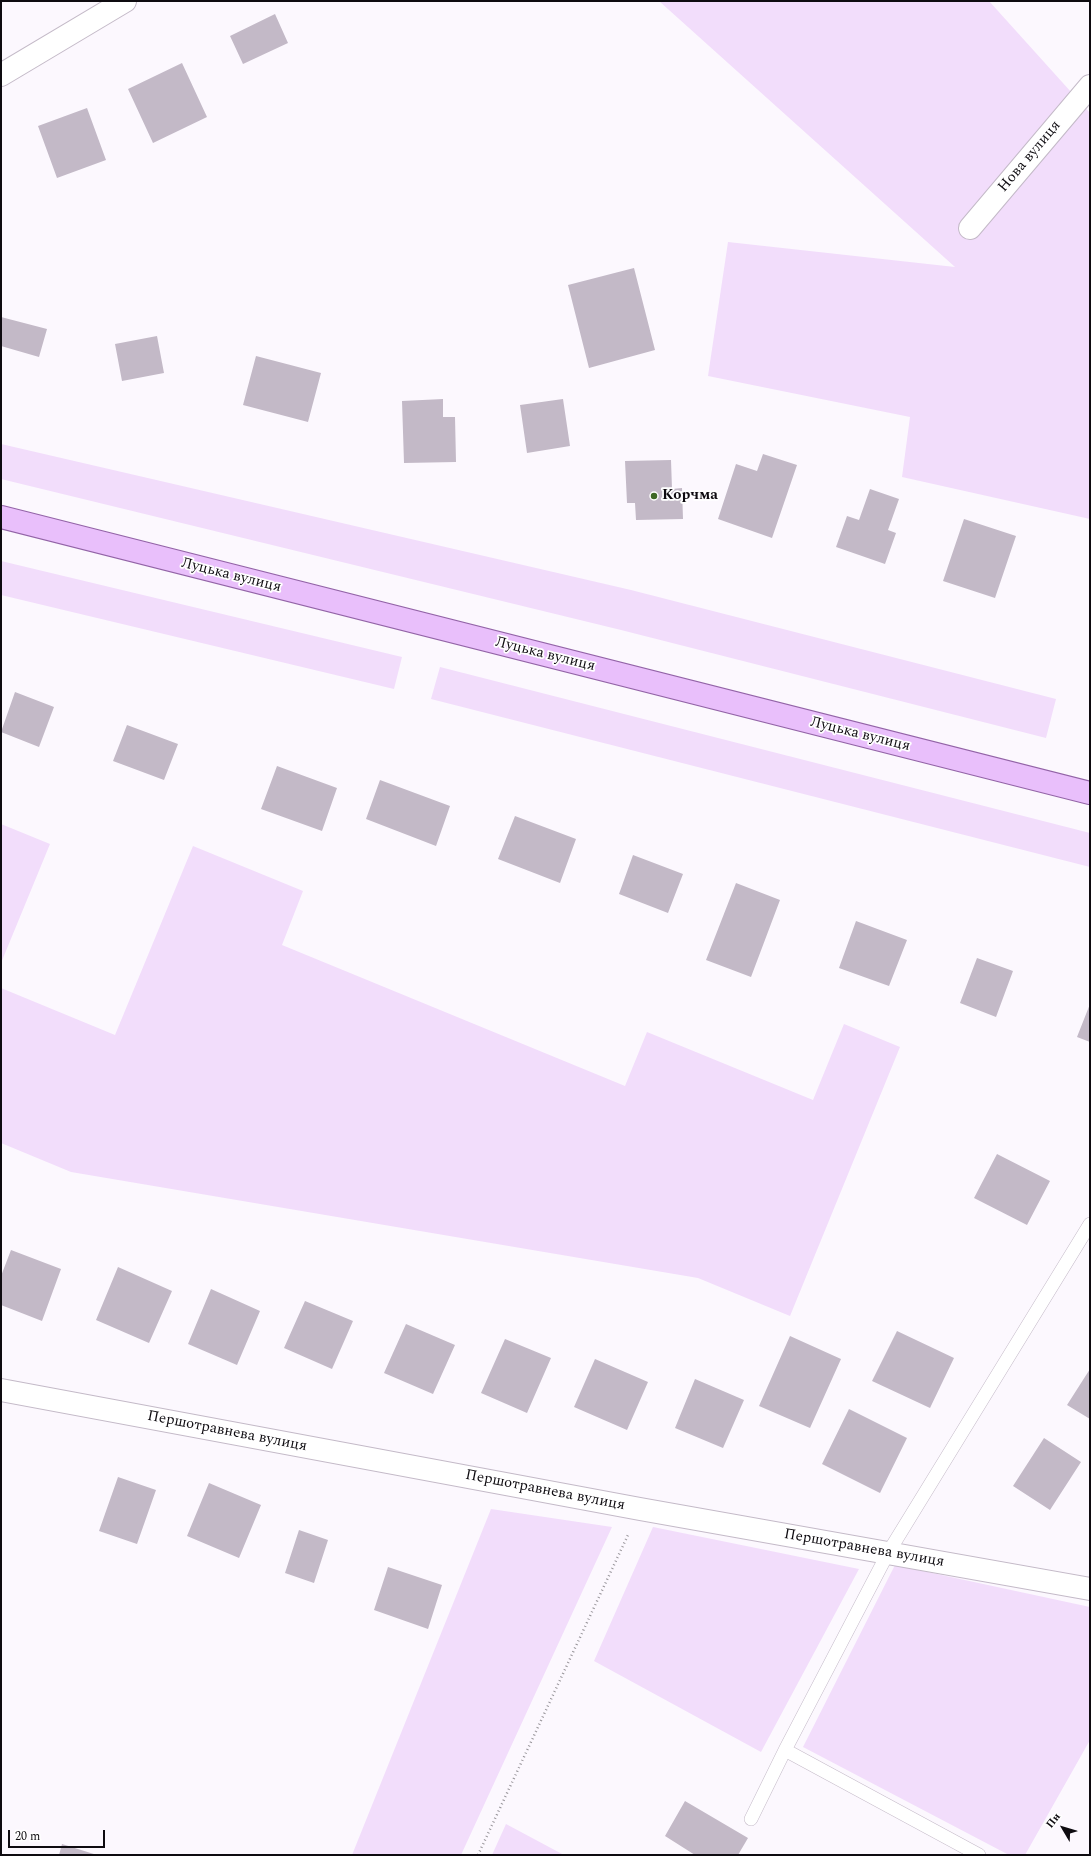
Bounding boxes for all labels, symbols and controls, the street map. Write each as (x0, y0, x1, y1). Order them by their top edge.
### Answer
street label: Нова вулиця (995, 117, 1065, 197)
place label: Корчма (662, 487, 718, 505)
marker: Корчма (649, 491, 659, 501)
street label: Луцька вулиця (179, 555, 283, 597)
street label: Луцька вулиця (493, 634, 597, 676)
street label: Луцька вулиця (808, 714, 912, 756)
street label: Першотравнева вулиця (146, 1408, 308, 1456)
street label: Першотравнева вулиця (464, 1467, 626, 1515)
street label: Першотравнева вулиця (783, 1526, 945, 1572)
north arrow (1043, 1808, 1083, 1848)
text: Пн (1042, 1809, 1065, 1832)
scale bar (10, 1822, 107, 1848)
text: 20 m (15, 1827, 40, 1846)

